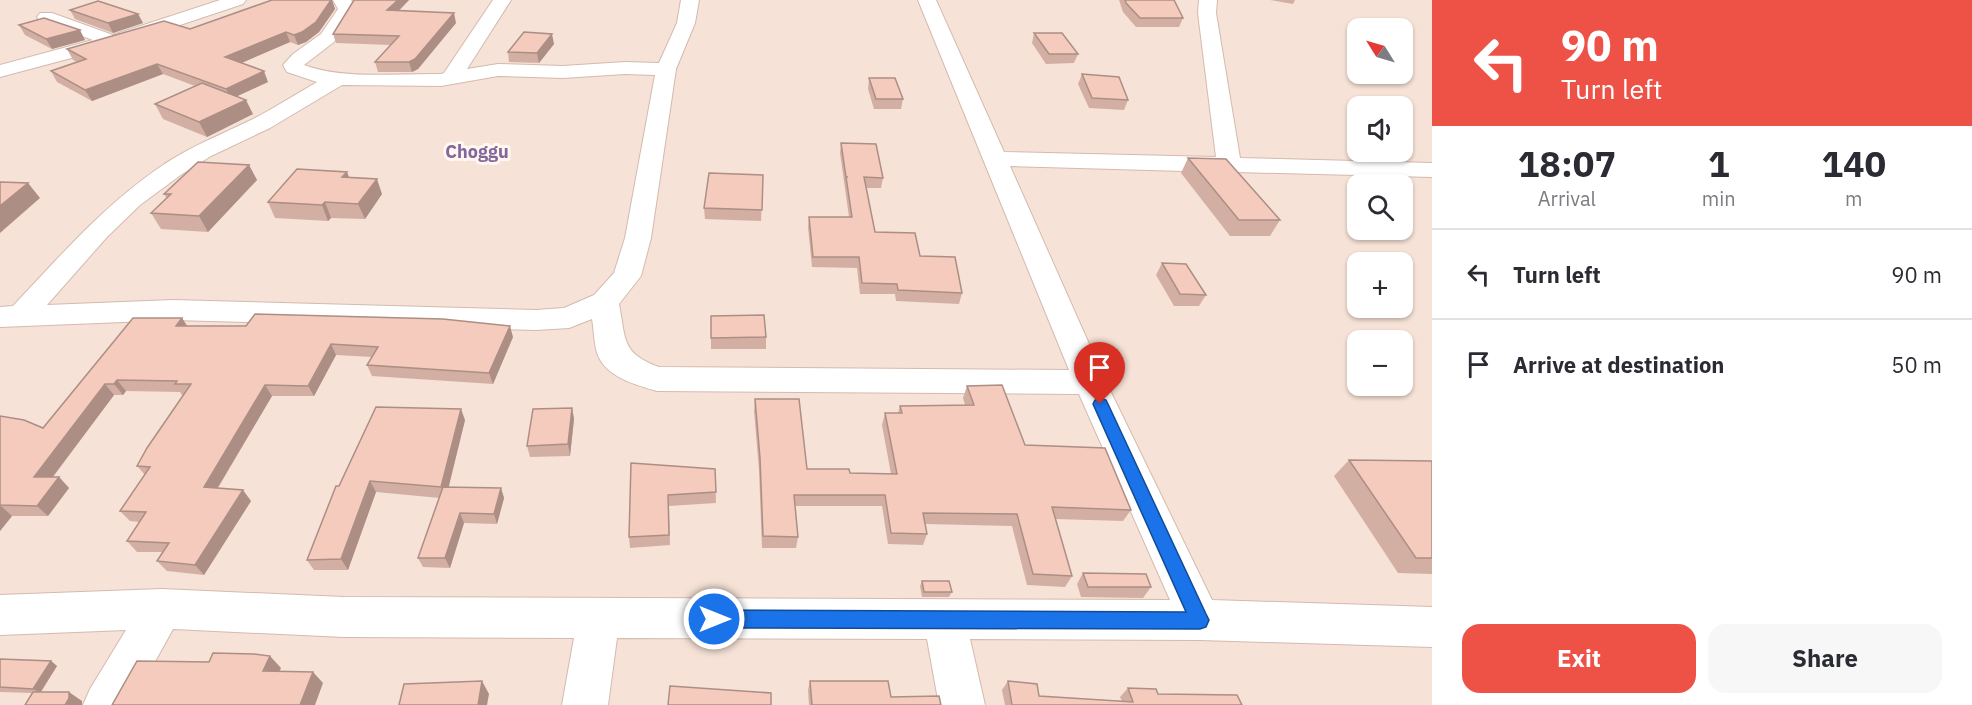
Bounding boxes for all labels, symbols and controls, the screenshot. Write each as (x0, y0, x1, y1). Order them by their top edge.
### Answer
north arrow (1347, 18, 1413, 84)
map controls (1347, 18, 1413, 396)
text: 90 m (1561, 18, 1659, 73)
icon: left (1462, 24, 1540, 102)
text: Turn left (1561, 71, 1662, 106)
button: sound (1347, 96, 1413, 162)
district label: Choggu (445, 140, 509, 163)
text: 18:07 (1518, 140, 1616, 187)
text: 1 (1708, 140, 1730, 187)
text: 140 (1821, 140, 1886, 187)
button: search (1347, 174, 1413, 240)
text: Arrival (1538, 185, 1596, 212)
text: min (1702, 185, 1736, 212)
text: m (1845, 185, 1863, 212)
button: + (1347, 252, 1413, 318)
icon: left (1462, 258, 1495, 291)
text: Turn left (1513, 260, 1601, 289)
text: 90 m (1891, 260, 1942, 289)
button: − (1347, 330, 1413, 396)
pin (1074, 342, 1125, 404)
icon: arrive (1462, 348, 1495, 381)
text: Arrive at destination (1513, 350, 1724, 379)
text: 50 m (1891, 350, 1942, 379)
icon: arrive (1083, 351, 1116, 384)
position arrow (682, 587, 746, 651)
button: Exit (1462, 624, 1696, 693)
button: Share (1708, 624, 1942, 693)

